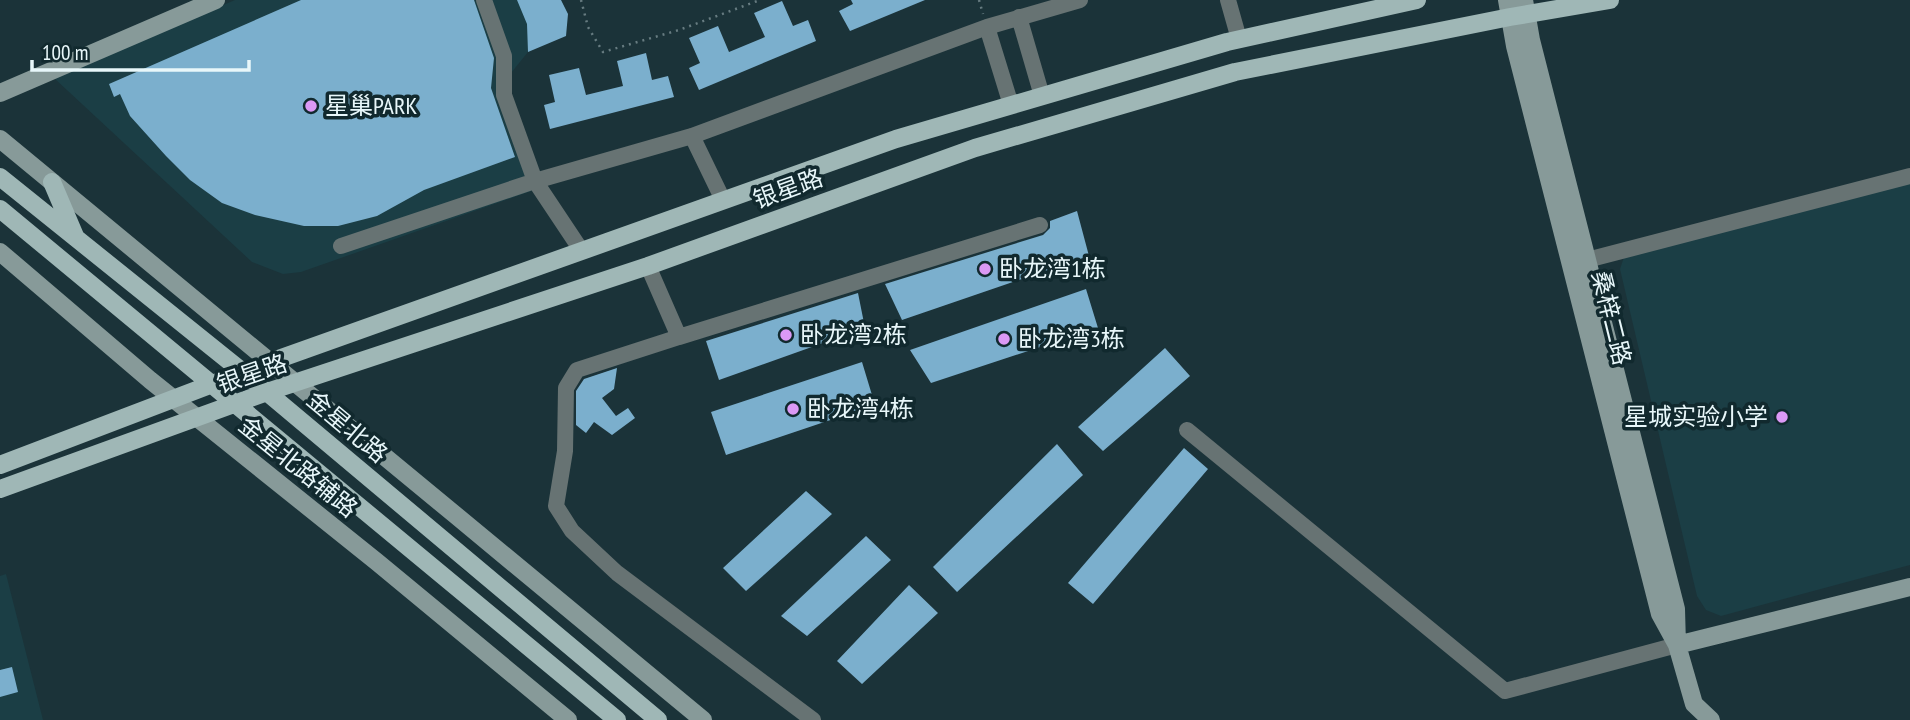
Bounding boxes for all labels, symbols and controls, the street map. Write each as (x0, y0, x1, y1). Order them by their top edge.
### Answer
scale bar (32, 28, 248, 72)
text: 100 m (42, 39, 88, 66)
place label: 星巢PARK (325, 90, 417, 121)
marker: 星巢PARK (303, 98, 319, 114)
street label: 银星路 (749, 162, 827, 215)
place label: 卧龙湾1栋 (999, 253, 1106, 284)
marker: 卧龙湾1栋 (977, 261, 993, 277)
street label: 桑梓二路 (1585, 268, 1638, 368)
place label: 卧龙湾2栋 (800, 319, 907, 350)
place label: 卧龙湾3栋 (1018, 323, 1125, 354)
marker: 卧龙湾2栋 (778, 327, 794, 343)
marker: 卧龙湾3栋 (996, 331, 1012, 347)
street label: 银星路 (213, 347, 291, 400)
street label: 金星北路 (301, 384, 394, 469)
place label: 卧龙湾4栋 (807, 393, 914, 424)
marker: 卧龙湾4栋 (785, 401, 801, 417)
place label: 星城实验小学 (1624, 401, 1768, 432)
street label: 金星北路辅路 (233, 409, 364, 524)
marker: 星城实验小学 (1774, 409, 1790, 425)

